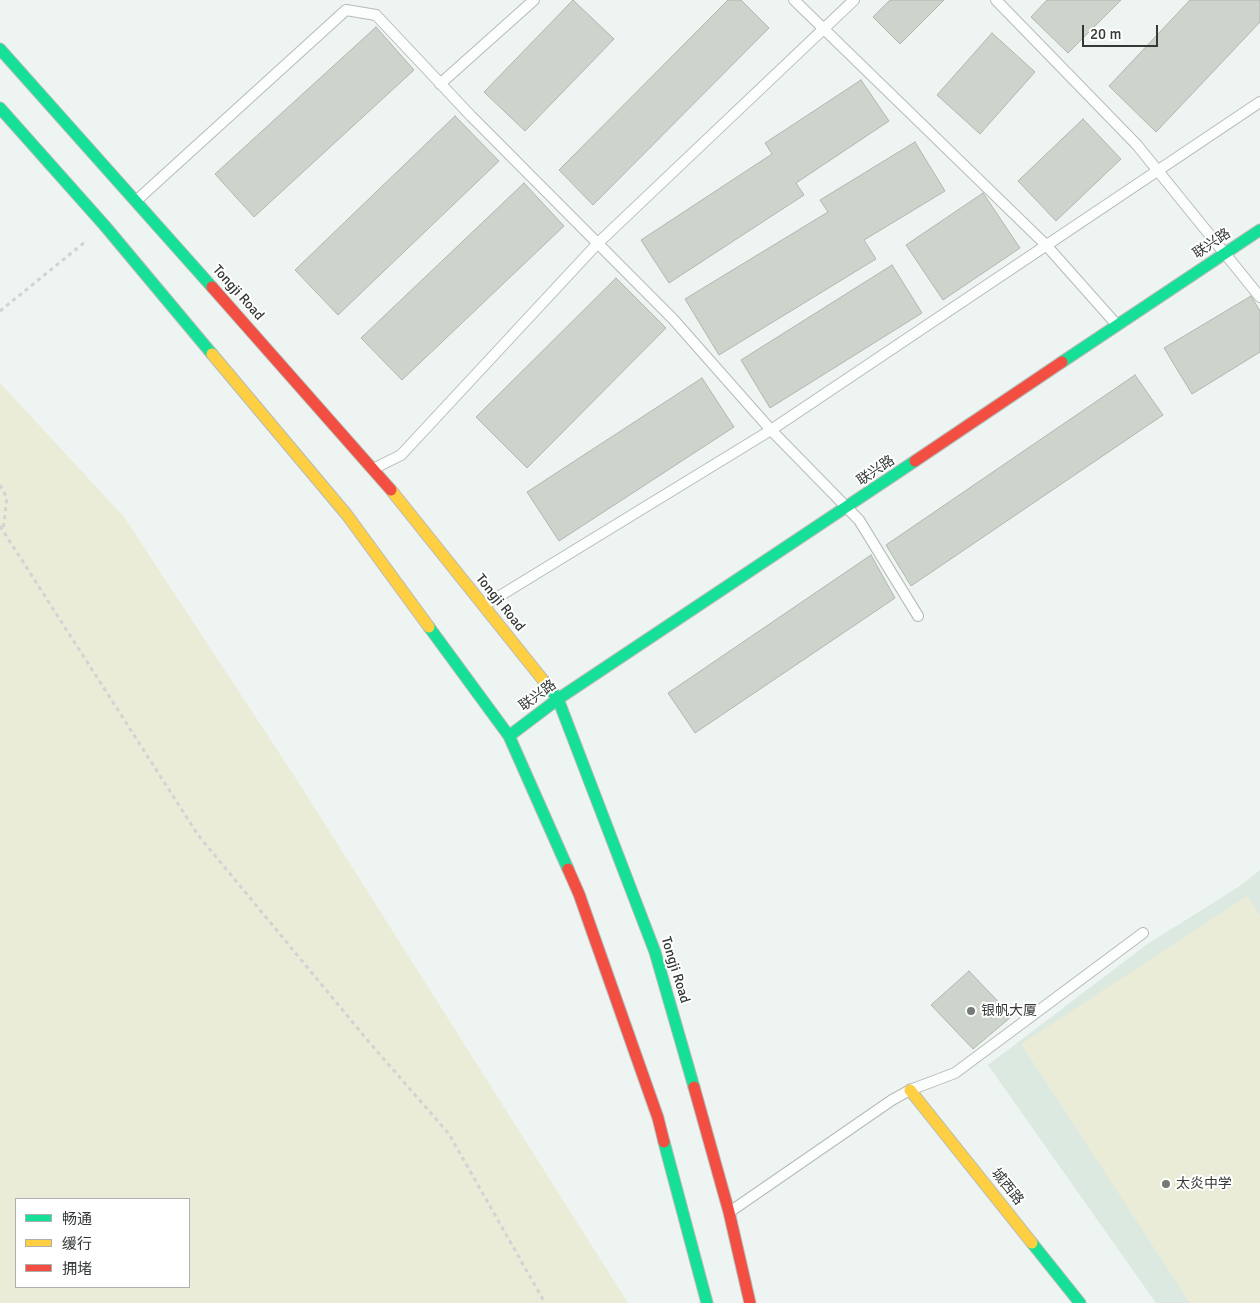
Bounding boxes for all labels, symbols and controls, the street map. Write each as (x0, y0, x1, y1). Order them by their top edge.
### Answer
scale bar (1085, 15, 1161, 47)
text: 20 m (1090, 25, 1121, 43)
street label: 联兴路 (1190, 225, 1234, 263)
street label: Tongji Road (209, 262, 267, 324)
street label: 联兴路 (854, 452, 898, 490)
street label: Tongji Road (472, 571, 528, 635)
street label: 联兴路 (516, 677, 560, 715)
street label: Tongji Road (657, 935, 693, 1005)
place label: 银帆大厦 (981, 1003, 1037, 1019)
marker: 银帆大厦 (965, 1005, 977, 1017)
street label: 城西路 (987, 1165, 1027, 1209)
place label: 太炎中学 (1176, 1176, 1232, 1192)
marker: 太炎中学 (1160, 1178, 1172, 1190)
legend (15, 1198, 190, 1288)
text: 畅通 (62, 1210, 92, 1228)
text: 缓行 (62, 1235, 92, 1253)
text: 拥堵 (62, 1260, 92, 1278)

